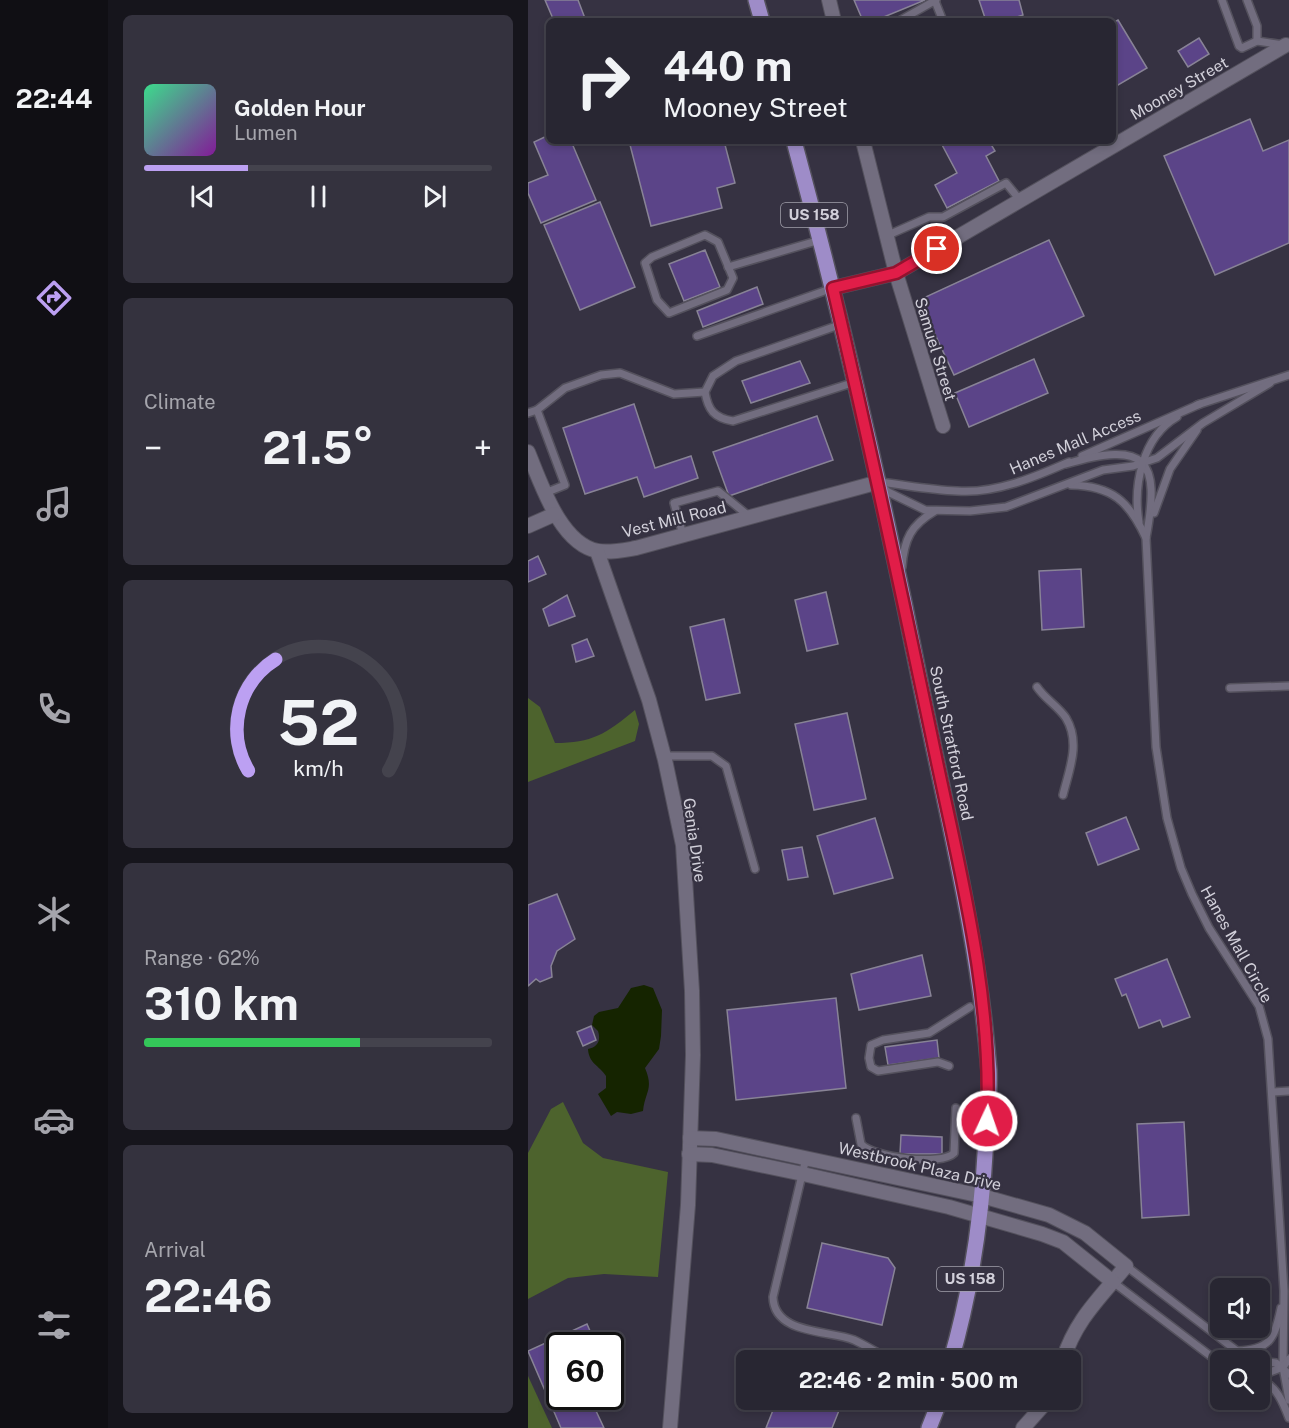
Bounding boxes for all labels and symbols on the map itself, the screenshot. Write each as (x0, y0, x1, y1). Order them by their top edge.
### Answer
street label: Mooney Street (1127, 53, 1231, 124)
road number: US 158 (781, 203, 847, 227)
pin (911, 223, 962, 274)
street label: Samuel Street (911, 295, 960, 403)
street label: Hanes Mall Access (1007, 406, 1144, 479)
street label: Vest Mill Road (620, 497, 728, 542)
street label: South Stratford Road (926, 664, 977, 822)
street label: Genia Drive (679, 797, 710, 883)
street label: Hanes Mall Circle (1197, 882, 1277, 1006)
position arrow (955, 1089, 1019, 1153)
street label: Westbrook Plaza Drive (836, 1138, 1003, 1195)
road number: US 158 (937, 1267, 1003, 1291)
speed limit sign: 60 (546, 1332, 624, 1410)

